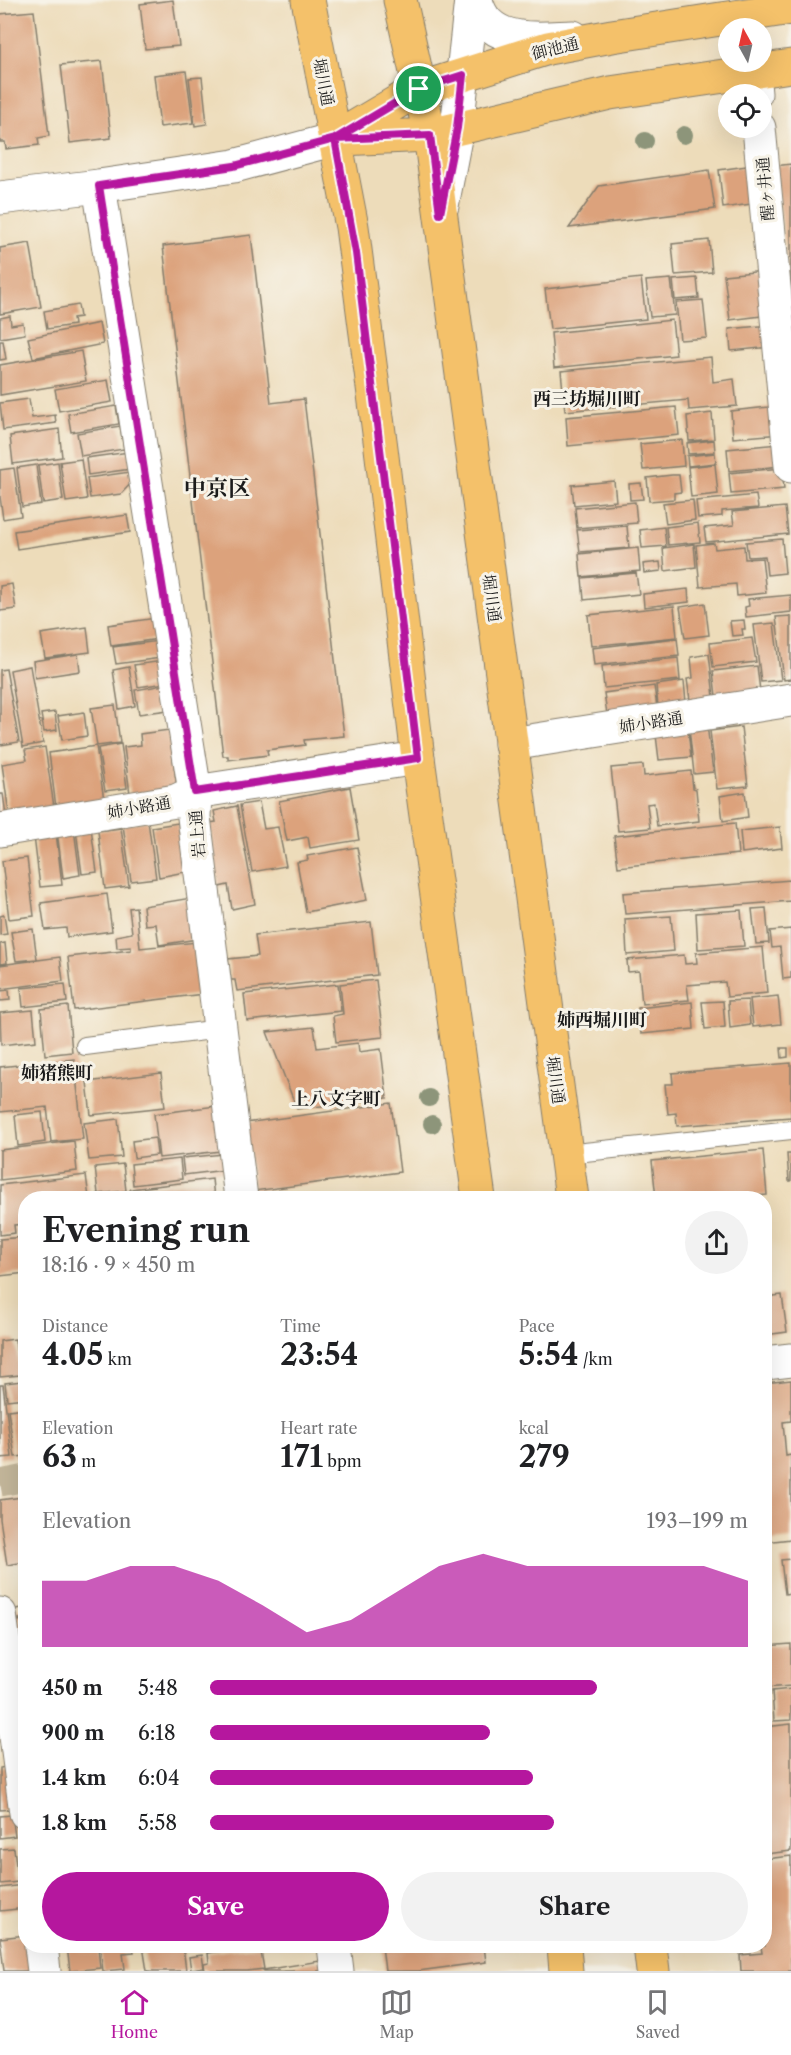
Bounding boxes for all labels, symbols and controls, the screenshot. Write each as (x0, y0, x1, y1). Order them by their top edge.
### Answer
north arrow (718, 18, 772, 72)
map controls (718, 18, 772, 138)
street label: 御池通 (529, 32, 581, 64)
street label: 堀川通 (310, 57, 338, 107)
pin (393, 63, 444, 114)
icon: arrive (402, 72, 435, 105)
button: locate (718, 84, 772, 138)
street label: 醒ヶ井通 (752, 156, 778, 222)
district label: 西三坊堀川町 (533, 388, 641, 410)
district label: 中京区 (184, 475, 250, 502)
street label: 堀川通 (479, 573, 505, 623)
street label: 姉小路通 (618, 707, 684, 737)
street label: 姉小路通 (106, 792, 172, 822)
street label: 岩上通 (185, 809, 209, 859)
district label: 姉西堀川町 (557, 1009, 647, 1031)
street label: 堀川通 (543, 1055, 569, 1105)
district label: 姉猪熊町 (21, 1062, 93, 1084)
district label: 上八文字町 (291, 1088, 381, 1110)
text: Evening run (42, 1210, 250, 1251)
button: share (685, 1211, 748, 1274)
text: 18:16 · 9 × 450 m (42, 1253, 195, 1277)
text: Distance (42, 1316, 108, 1336)
text: Time (280, 1316, 321, 1336)
text: Pace (519, 1316, 555, 1336)
text: 4.05 (42, 1336, 103, 1373)
text: 23:54 (280, 1336, 358, 1373)
text: 5:54 (519, 1336, 578, 1373)
text: km (103, 1349, 132, 1369)
text: /km (578, 1349, 613, 1369)
text: Elevation (42, 1418, 113, 1438)
text: Heart rate (280, 1418, 357, 1438)
text: kcal (519, 1418, 549, 1438)
text: 63 (42, 1438, 77, 1475)
text: 171 (280, 1438, 323, 1475)
text: 279 (519, 1438, 570, 1475)
text: m (77, 1451, 96, 1471)
text: bpm (323, 1451, 362, 1471)
text: Elevation (42, 1509, 131, 1533)
text: 193–199 m (646, 1509, 748, 1533)
text: 450 m (42, 1676, 103, 1700)
text: 5:48 (138, 1676, 178, 1700)
text: 900 m (42, 1721, 104, 1745)
text: 6:18 (138, 1721, 176, 1745)
text: 1.4 km (42, 1766, 107, 1790)
text: 6:04 (138, 1766, 180, 1790)
text: 1.8 km (42, 1811, 107, 1835)
text: 5:58 (138, 1811, 177, 1835)
button: Save (42, 1872, 389, 1941)
button: Share (401, 1872, 748, 1941)
tab: Home (111, 1986, 158, 2042)
tab: Map (380, 1986, 414, 2042)
tab: Saved (636, 1986, 680, 2042)

